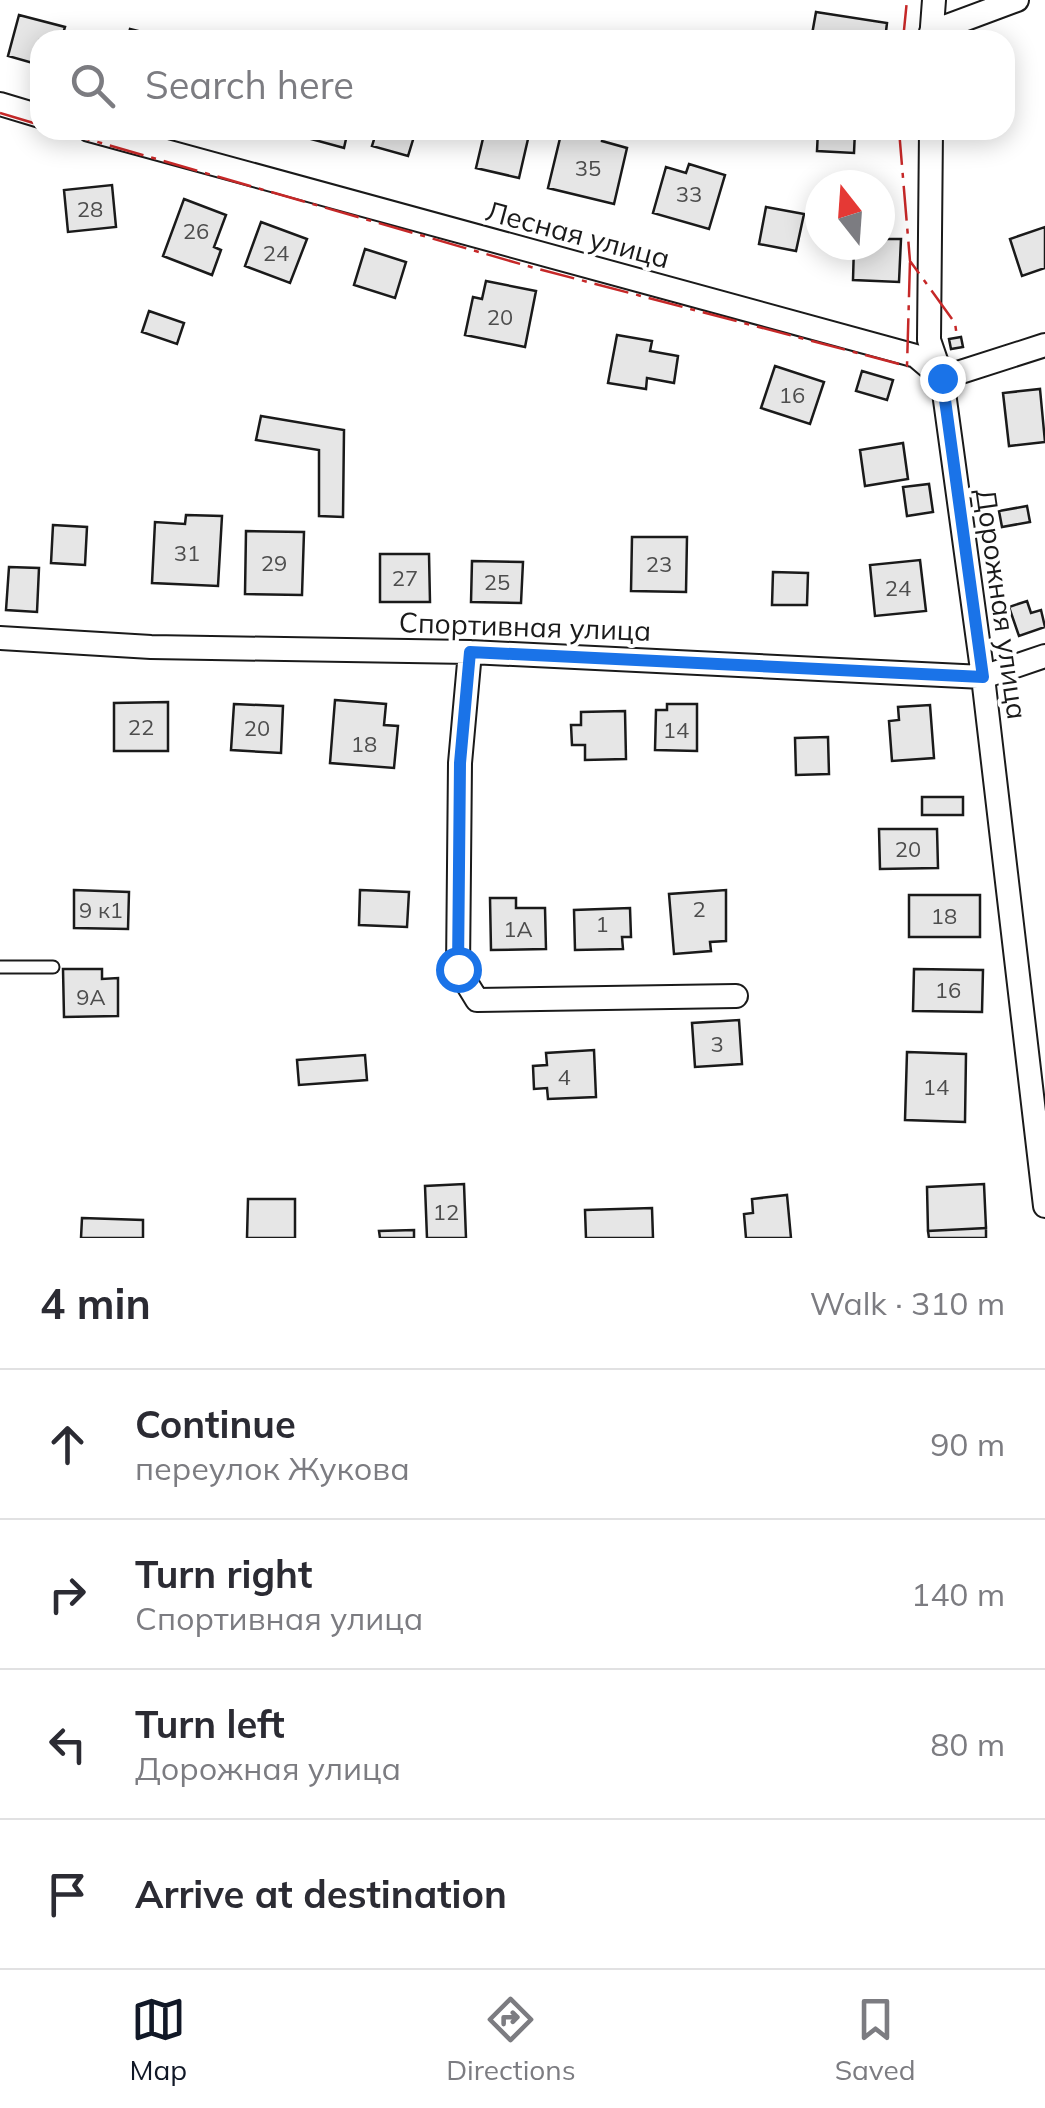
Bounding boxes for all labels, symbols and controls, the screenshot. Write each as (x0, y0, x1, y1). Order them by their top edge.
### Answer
search box (30, 30, 1015, 140)
icon: search (65, 58, 120, 113)
text: Search here (145, 61, 354, 109)
house number: 35 (575, 154, 601, 182)
north arrow (805, 170, 895, 260)
house number: 33 (676, 180, 702, 208)
street label: Лесная улица (482, 193, 674, 275)
house number: 28 (77, 195, 103, 223)
house number: 26 (183, 217, 209, 245)
house number: 24 (263, 239, 289, 267)
house number: 20 (487, 303, 513, 331)
route end (920, 356, 966, 402)
house number: 16 (779, 381, 805, 409)
street label: Дорожная улица (968, 486, 1036, 722)
house number: 31 (174, 539, 200, 567)
house number: 29 (261, 549, 287, 577)
house number: 23 (646, 550, 672, 578)
house number: 27 (392, 564, 418, 592)
house number: 25 (484, 568, 510, 596)
house number: 24 (885, 574, 911, 602)
street label: Спортивная улица (398, 604, 652, 648)
house number: 22 (128, 713, 154, 741)
house number: 20 (244, 714, 270, 742)
house number: 14 (663, 716, 689, 744)
house number: 18 (351, 730, 377, 758)
house number: 20 (895, 835, 921, 863)
house number: 2 (692, 895, 706, 923)
house number: 9 к1 (79, 896, 123, 924)
house number: 18 (931, 902, 957, 930)
house number: 1 (595, 910, 609, 938)
house number: 1А (503, 915, 533, 943)
route start (436, 947, 482, 993)
house number: 16 (935, 976, 961, 1004)
house number: 9А (76, 983, 106, 1011)
house number: 3 (710, 1030, 724, 1058)
house number: 4 (557, 1063, 571, 1091)
house number: 14 (923, 1073, 949, 1101)
house number: 12 (433, 1198, 459, 1226)
text: 4 min (40, 1277, 151, 1330)
text: Walk · 310 m (810, 1283, 1005, 1323)
text: Continue (135, 1400, 296, 1448)
icon: ahead (40, 1417, 95, 1472)
text: 90 m (930, 1424, 1005, 1464)
text: переулок Жукова (135, 1448, 410, 1488)
text: Turn right (135, 1550, 312, 1598)
icon: right (40, 1567, 95, 1622)
text: 140 m (911, 1574, 1005, 1614)
text: Спортивная улица (135, 1598, 423, 1638)
text: Turn left (135, 1700, 285, 1748)
icon: left (40, 1717, 95, 1772)
text: 80 m (930, 1724, 1005, 1764)
text: Дорожная улица (135, 1748, 401, 1788)
icon: arrive (40, 1867, 95, 1922)
text: Arrive at destination (135, 1870, 507, 1918)
tab: Map (130, 1992, 187, 2087)
tab: Directions (446, 1992, 576, 2087)
tab: Saved (835, 1992, 915, 2087)

